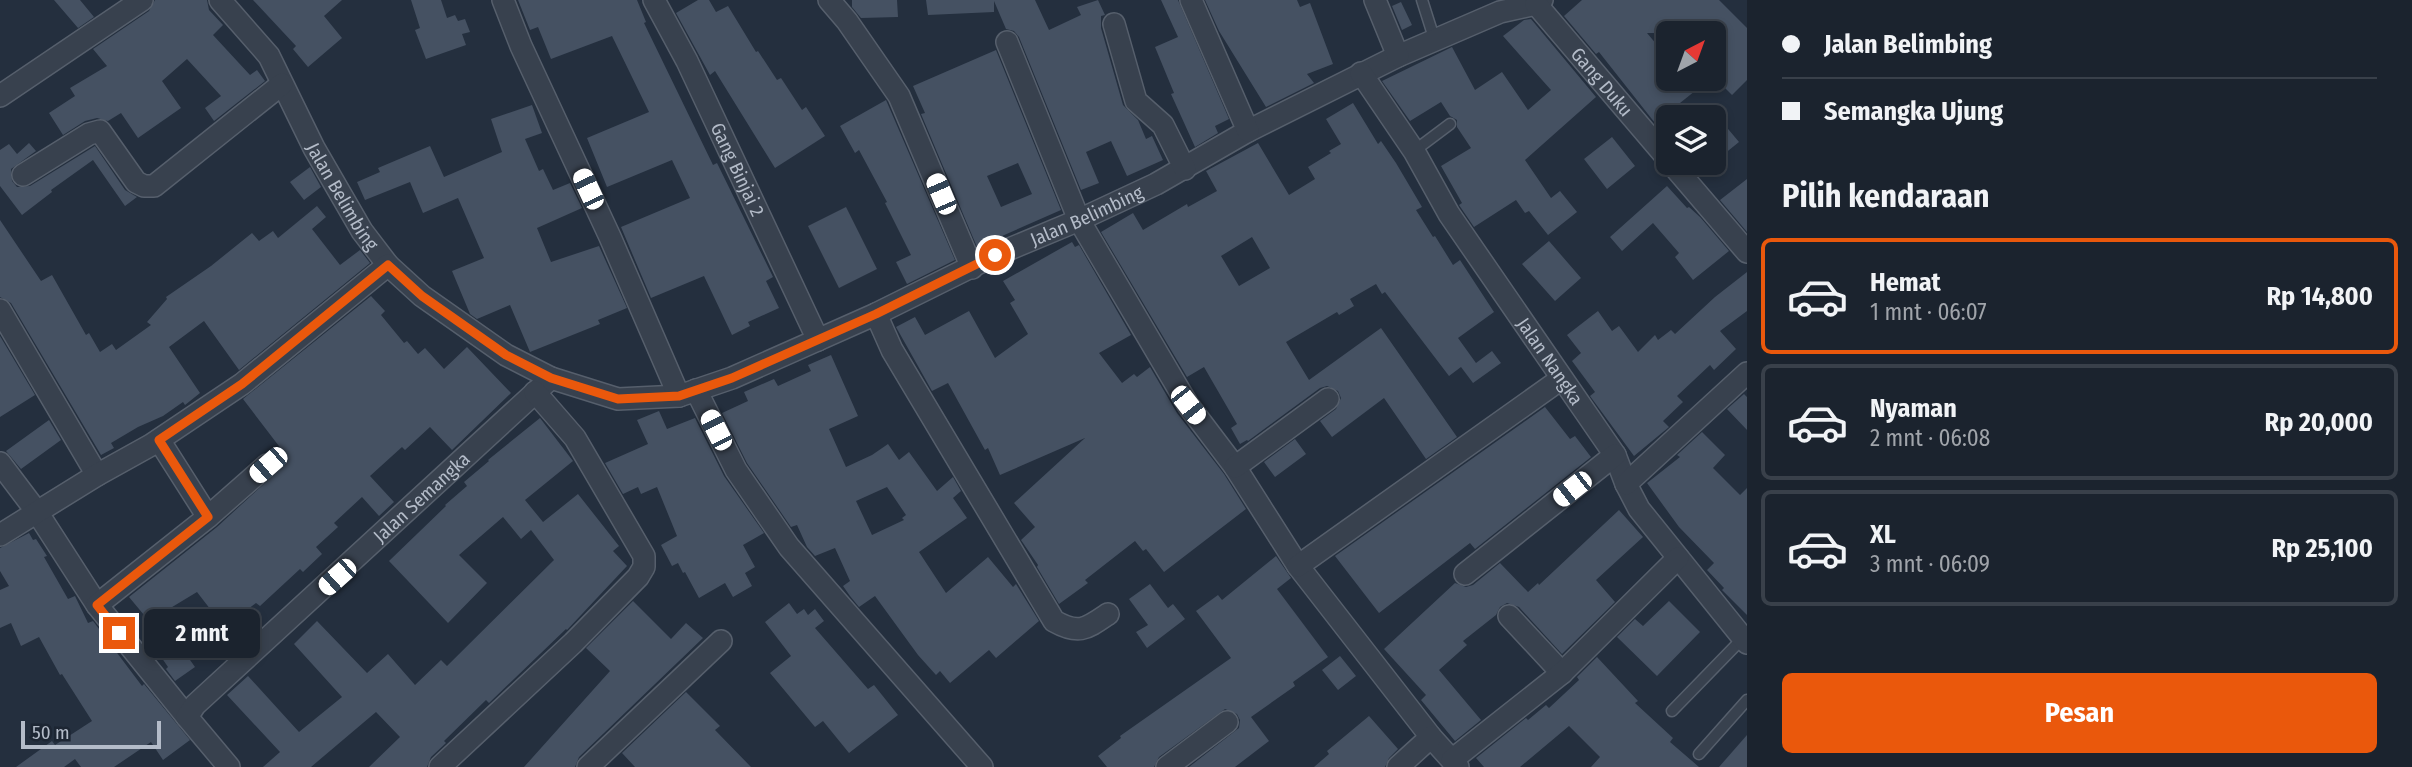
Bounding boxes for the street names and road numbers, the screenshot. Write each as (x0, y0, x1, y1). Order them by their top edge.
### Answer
street label: Gang Duku (1566, 42, 1638, 121)
street label: Gang Binjai 2 (706, 119, 770, 220)
street label: Jalan Belimbing (302, 139, 384, 255)
street label: Jalan Belimbing (1027, 180, 1147, 251)
street label: Jalan Nangka (1512, 313, 1588, 409)
street label: Jalan Semangka (368, 447, 474, 547)

